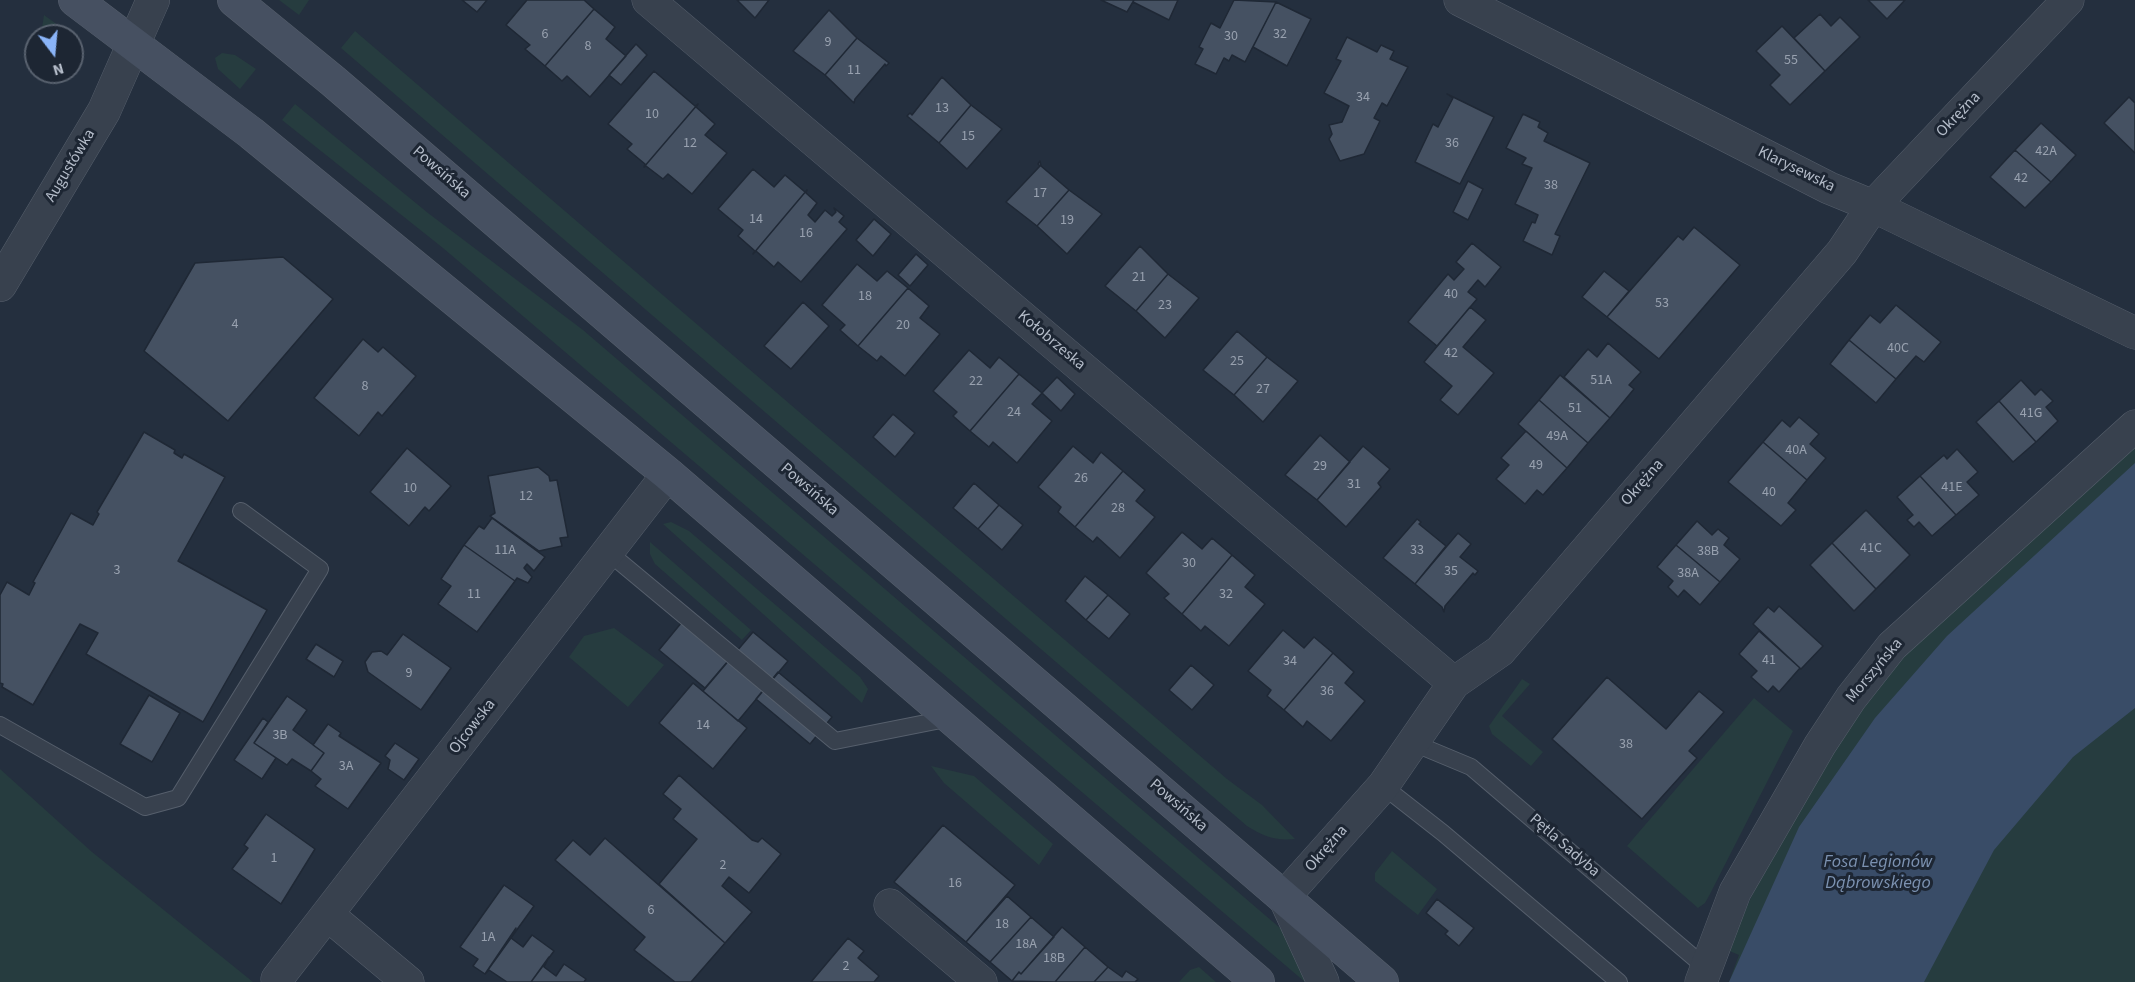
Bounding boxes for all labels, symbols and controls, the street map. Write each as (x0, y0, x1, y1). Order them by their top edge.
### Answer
north arrow (24, 24, 84, 84)
house number: 6 (542, 27, 548, 43)
house number: 32 (1273, 27, 1287, 43)
house number: 30 (1224, 29, 1238, 45)
house number: 9 (825, 35, 831, 51)
house number: 8 (585, 39, 591, 55)
house number: 55 (1784, 53, 1798, 69)
text: N (50, 57, 67, 81)
house number: 11 (847, 63, 861, 79)
street label: Okrężna (1933, 88, 1985, 142)
house number: 34 (1356, 90, 1370, 106)
house number: 13 (935, 101, 949, 117)
house number: 10 (645, 107, 659, 123)
street label: Augustówka (42, 126, 100, 206)
house number: 15 (961, 129, 975, 145)
house number: 12 (683, 136, 697, 152)
house number: 36 (1445, 136, 1459, 152)
street label: Powsińska (408, 143, 474, 203)
street label: Klarysewska (1754, 143, 1838, 197)
house number: 42A (2035, 144, 2057, 160)
house number: 42 (2014, 171, 2028, 187)
house number: 38 (1544, 178, 1558, 194)
house number: 17 (1033, 186, 1047, 202)
house number: 14 (749, 212, 763, 228)
house number: 19 (1060, 213, 1074, 229)
house number: 16 (799, 226, 813, 242)
house number: 21 (1132, 270, 1146, 286)
house number: 40 (1444, 287, 1458, 303)
house number: 18 (858, 289, 872, 305)
house number: 53 (1655, 296, 1669, 312)
house number: 23 (1158, 298, 1172, 314)
street label: Kołobrzeska (1013, 307, 1089, 375)
house number: 4 (232, 317, 238, 333)
house number: 20 (896, 318, 910, 334)
house number: 40C (1887, 341, 1909, 357)
house number: 42 (1444, 346, 1458, 362)
house number: 25 (1230, 354, 1244, 370)
house number: 51A (1590, 373, 1612, 389)
house number: 22 (969, 374, 983, 390)
house number: 8 (362, 379, 368, 395)
house number: 27 (1256, 382, 1270, 398)
house number: 51 (1568, 401, 1582, 417)
house number: 24 (1007, 405, 1021, 421)
house number: 41G (2020, 406, 2042, 422)
house number: 49A (1546, 429, 1568, 445)
house number: 40A (1785, 443, 1807, 459)
street label: Okrężna (1618, 456, 1668, 510)
house number: 49 (1529, 458, 1543, 474)
house number: 29 (1313, 459, 1327, 475)
street label: Powsińska (776, 460, 842, 520)
house number: 26 (1074, 471, 1088, 487)
house number: 31 (1347, 477, 1361, 493)
house number: 41E (1941, 480, 1963, 496)
house number: 10 (403, 481, 417, 497)
house number: 40 (1762, 485, 1776, 501)
house number: 12 (519, 489, 533, 505)
house number: 28 (1111, 501, 1125, 517)
house number: 41C (1860, 541, 1882, 557)
house number: 11A (494, 543, 516, 559)
house number: 33 (1410, 543, 1424, 559)
house number: 38B (1697, 544, 1719, 560)
house number: 30 (1182, 556, 1196, 572)
house number: 3 (114, 563, 120, 579)
house number: 35 (1444, 564, 1458, 580)
house number: 38A (1677, 566, 1699, 582)
house number: 11 (467, 587, 481, 603)
house number: 32 (1219, 587, 1233, 603)
street label: Morszyńska (1843, 635, 1907, 707)
house number: 41 (1762, 653, 1776, 669)
house number: 34 (1283, 654, 1297, 670)
house number: 9 (406, 666, 412, 682)
house number: 36 (1320, 684, 1334, 700)
street label: Ojcowska (446, 696, 500, 758)
house number: 14 (696, 718, 710, 734)
house number: 3B (272, 728, 288, 744)
house number: 38 (1619, 737, 1633, 753)
house number: 3A (339, 759, 353, 775)
street label: Powsińska (1145, 776, 1211, 836)
street label: Pętla Sadyba (1525, 810, 1603, 882)
street label: Okrężna (1302, 822, 1352, 876)
house number: 1 (271, 851, 277, 867)
water label: Fosa Legionów Dąbrowskiego (1823, 852, 1933, 894)
house number: 2 (720, 858, 726, 874)
house number: 16 (948, 876, 962, 892)
house number: 6 (648, 903, 654, 919)
house number: 18 (995, 917, 1009, 933)
house number: 1A (481, 930, 495, 946)
house number: 18A (1015, 937, 1037, 953)
house number: 18B (1043, 951, 1065, 967)
house number: 2 (843, 959, 849, 975)

